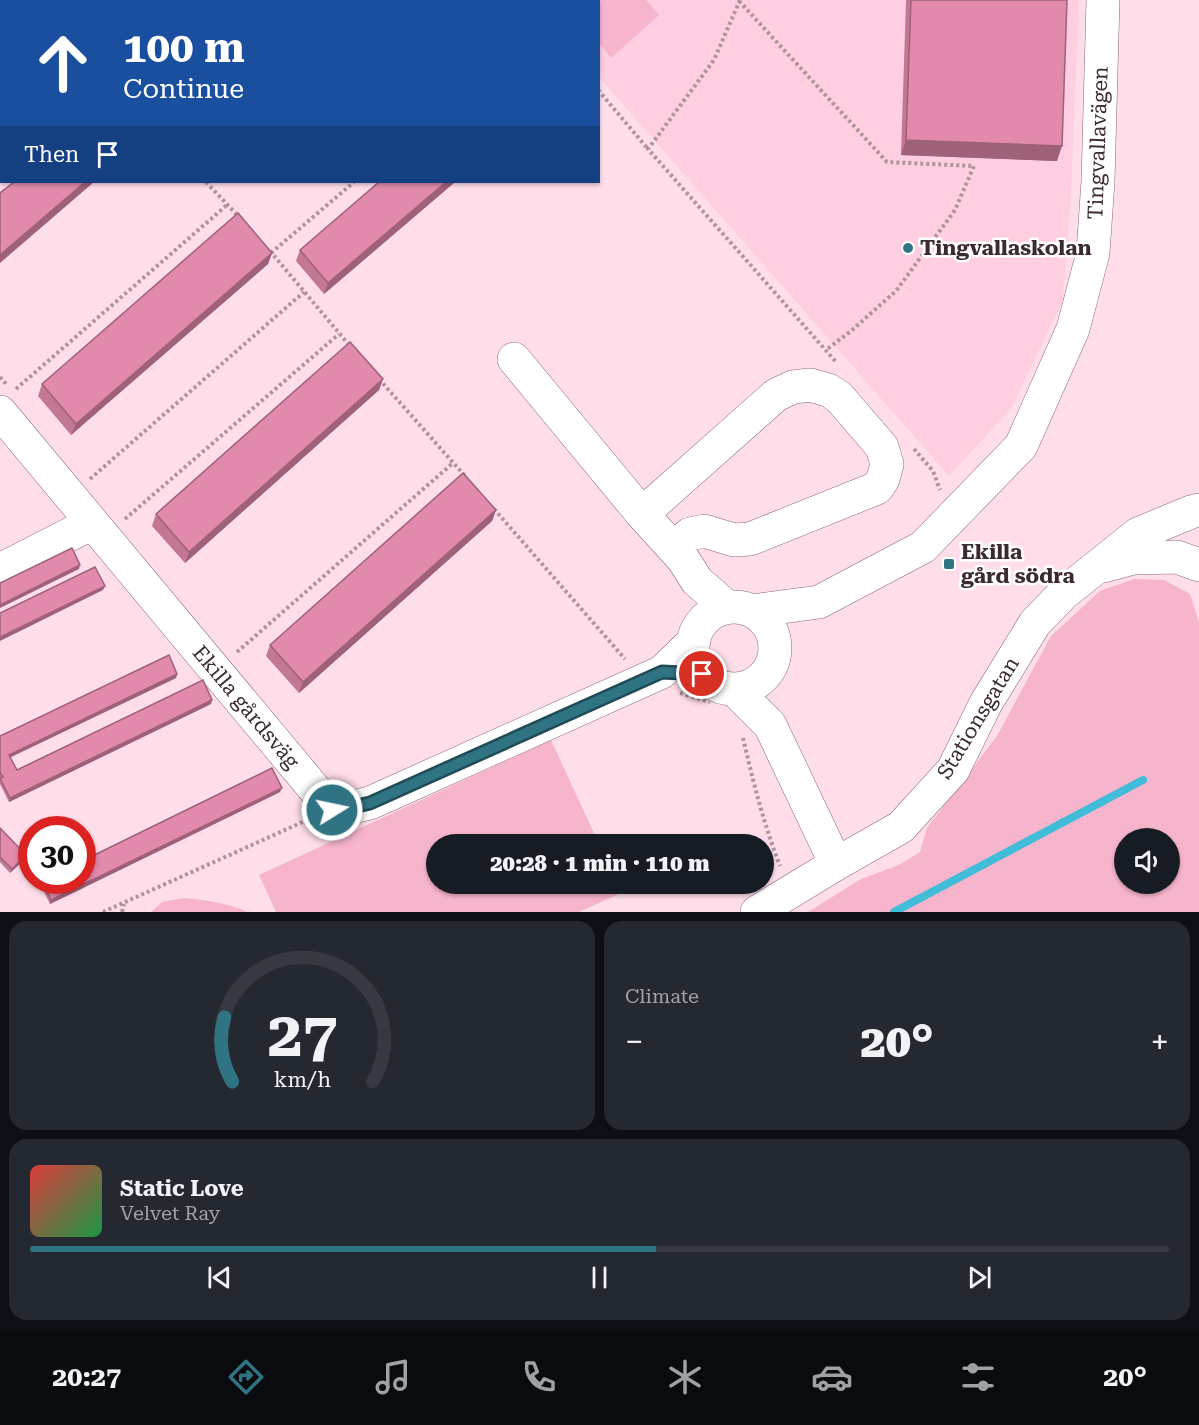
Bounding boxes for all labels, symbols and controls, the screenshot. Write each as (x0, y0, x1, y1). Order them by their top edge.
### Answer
text: 100 m (123, 23, 245, 72)
icon: ahead (24, 24, 102, 102)
street label: Tingvallavägen (1083, 66, 1113, 220)
text: Continue (123, 73, 244, 105)
icon: arrive (91, 138, 124, 171)
text: Then (24, 142, 79, 167)
place label: Tingvallaskolan (920, 236, 1092, 260)
marker: Tingvallaskolan (901, 241, 915, 255)
place label: Ekilla gård södra (960, 540, 1075, 588)
marker: Ekilla gård södra (942, 557, 956, 571)
street label: Ekilla gårdsväg (188, 641, 304, 773)
pin (676, 648, 727, 699)
street label: Stationsgatan (932, 652, 1024, 783)
icon: arrive (685, 657, 718, 690)
position arrow (300, 778, 364, 842)
speed limit sign: 30 (18, 816, 96, 894)
map controls (1114, 828, 1180, 894)
button: sound (1114, 828, 1180, 894)
text: 20:28 · 1 min · 110 m (490, 851, 710, 876)
text: Climate (625, 984, 699, 1008)
text: 27 (267, 998, 337, 1071)
text: 20° (861, 1015, 934, 1068)
text: − (625, 1022, 643, 1061)
text: + (1151, 1022, 1169, 1061)
text: km/h (273, 1068, 331, 1093)
text: Static Love (120, 1176, 244, 1201)
text: Velvet Ray (120, 1201, 220, 1225)
icon: previous (203, 1261, 236, 1294)
icon: pause (583, 1261, 616, 1294)
icon: next (963, 1261, 996, 1294)
icon: directions (225, 1356, 267, 1398)
icon: music (372, 1356, 414, 1398)
icon: phone (518, 1356, 560, 1398)
icon: climate (664, 1356, 706, 1398)
icon: car (811, 1356, 853, 1398)
icon: filters (957, 1356, 999, 1398)
text: 20:27 (52, 1361, 121, 1393)
text: 20° (1103, 1361, 1147, 1393)

